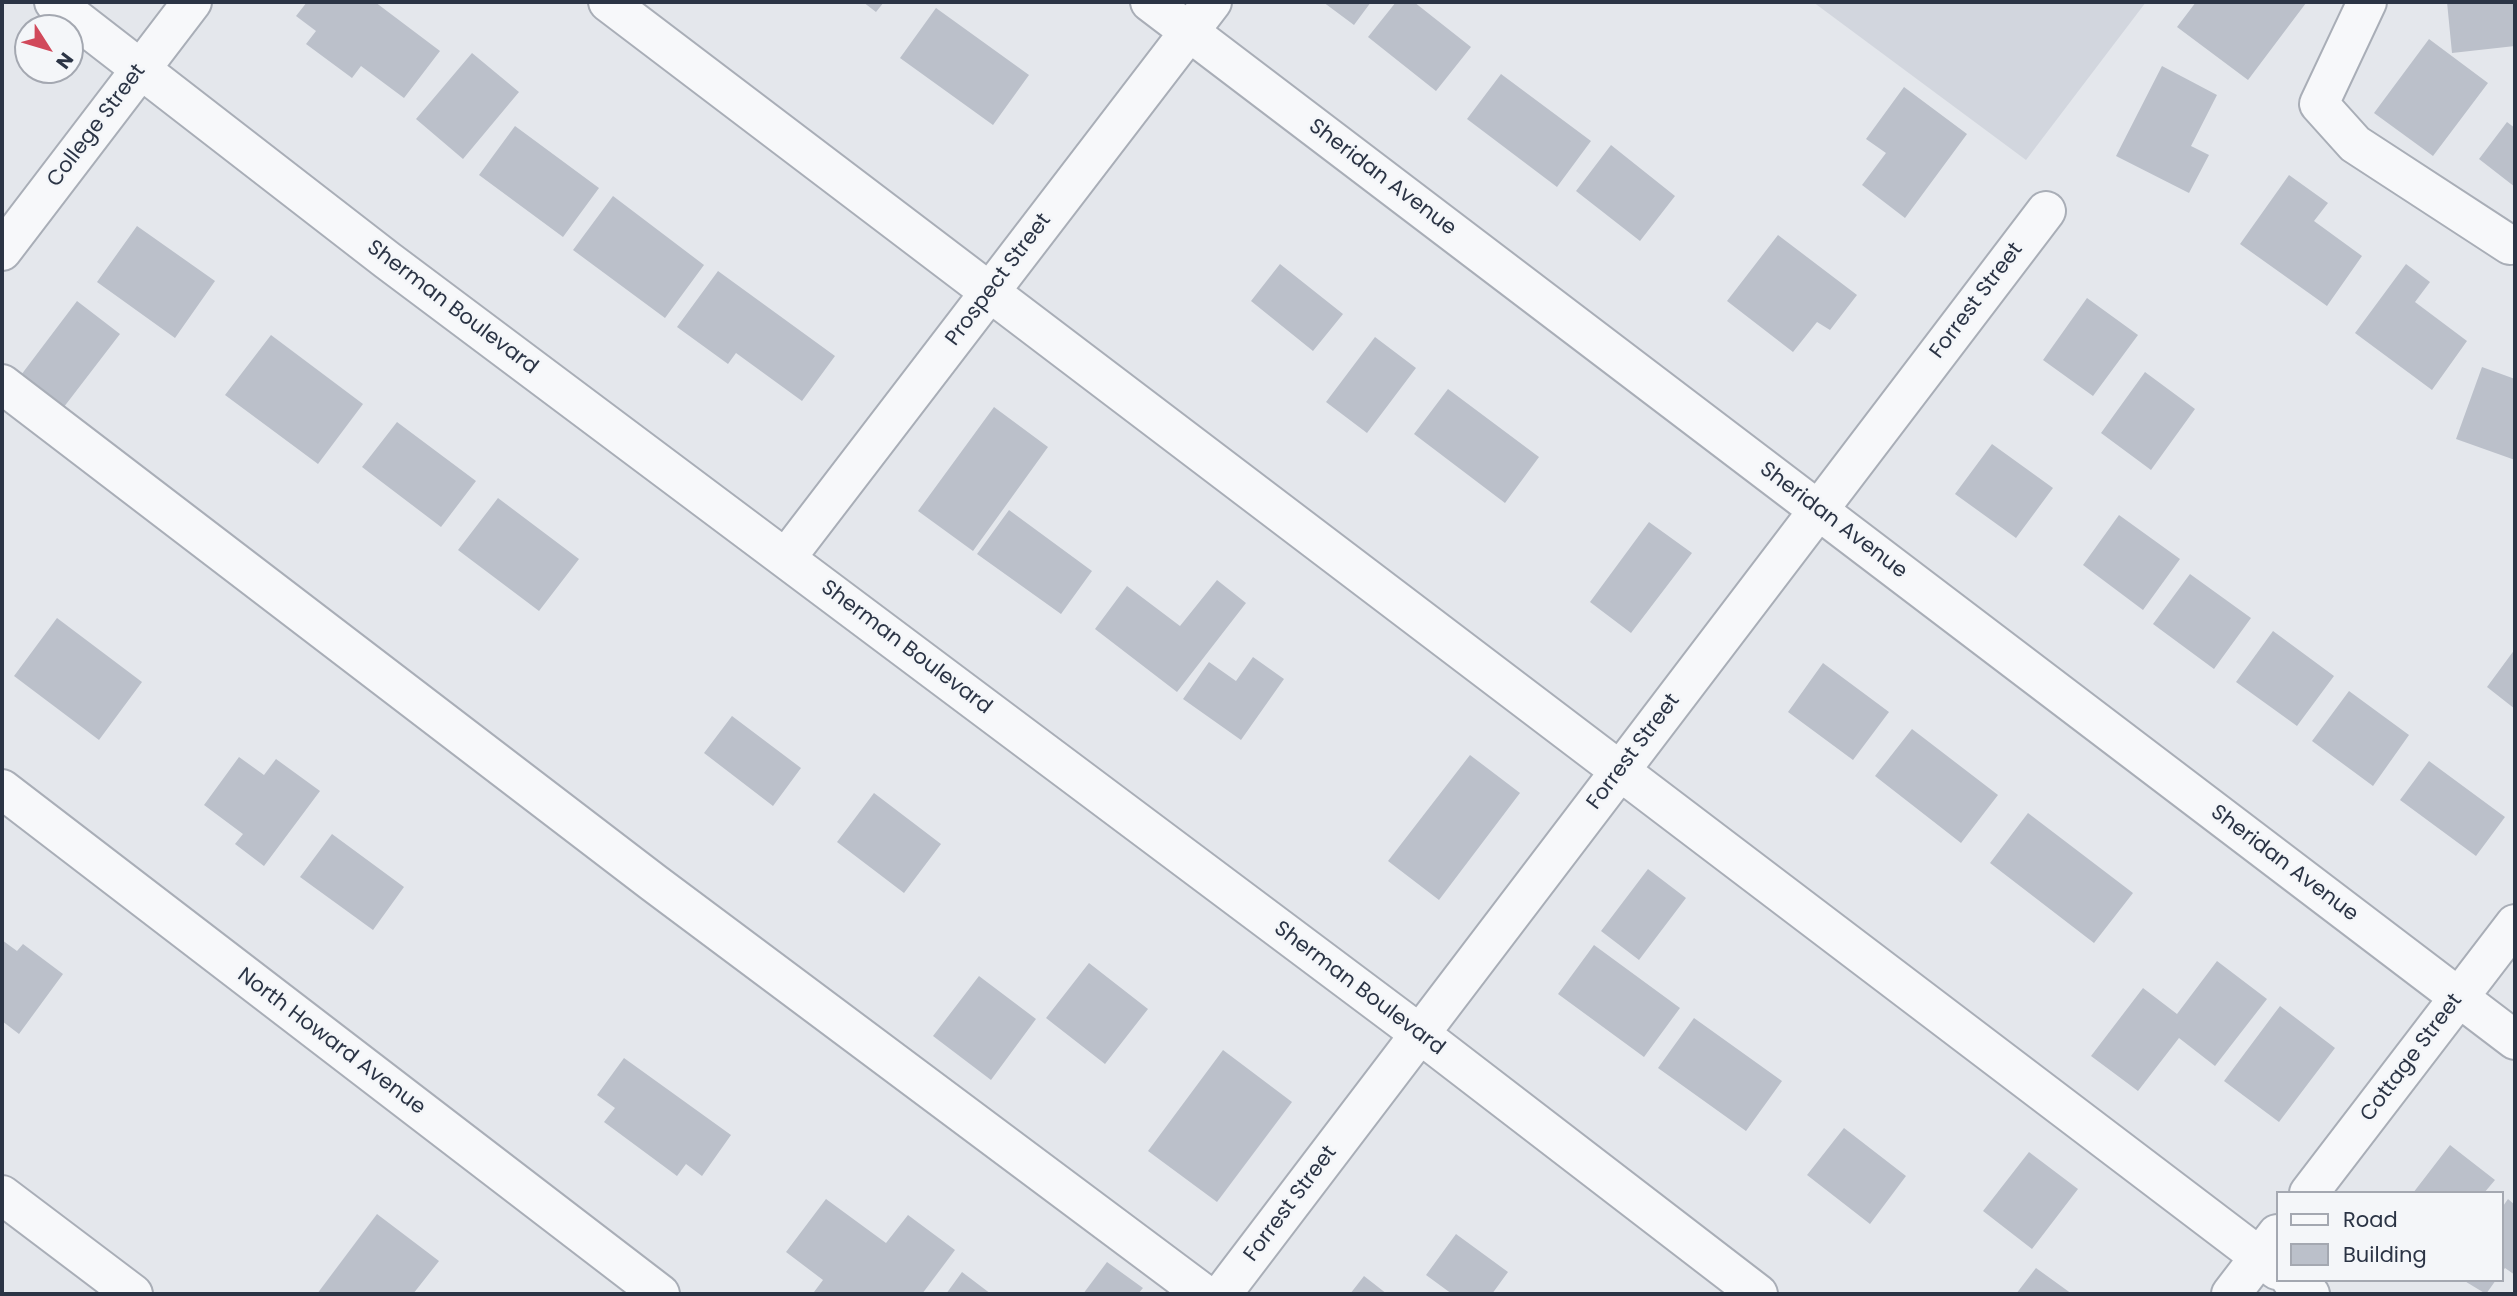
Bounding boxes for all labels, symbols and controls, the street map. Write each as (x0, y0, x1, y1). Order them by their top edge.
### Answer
north arrow (14, 14, 84, 84)
text: N (49, 47, 80, 75)
street label: College Street (43, 60, 151, 192)
street label: Sheridan Avenue (1303, 114, 1461, 242)
street label: Prospect Street (941, 209, 1057, 351)
street label: Sherman Boulevard (362, 236, 542, 380)
street label: Forrest Street (1925, 238, 2029, 364)
street label: Sheridan Avenue (1754, 457, 1912, 585)
street label: Sherman Boulevard (816, 576, 996, 720)
street label: Forrest Street (1582, 689, 1686, 815)
street label: Sheridan Avenue (2205, 800, 2363, 928)
street label: Sherman Boulevard (1269, 917, 1449, 1061)
street label: North Howard Avenue (232, 963, 430, 1121)
street label: Cottage Street (2356, 989, 2468, 1127)
street label: Forrest Street (1239, 1141, 1343, 1267)
legend (2276, 1191, 2503, 1282)
text: Road (2343, 1205, 2398, 1234)
text: Building (2343, 1240, 2427, 1269)

